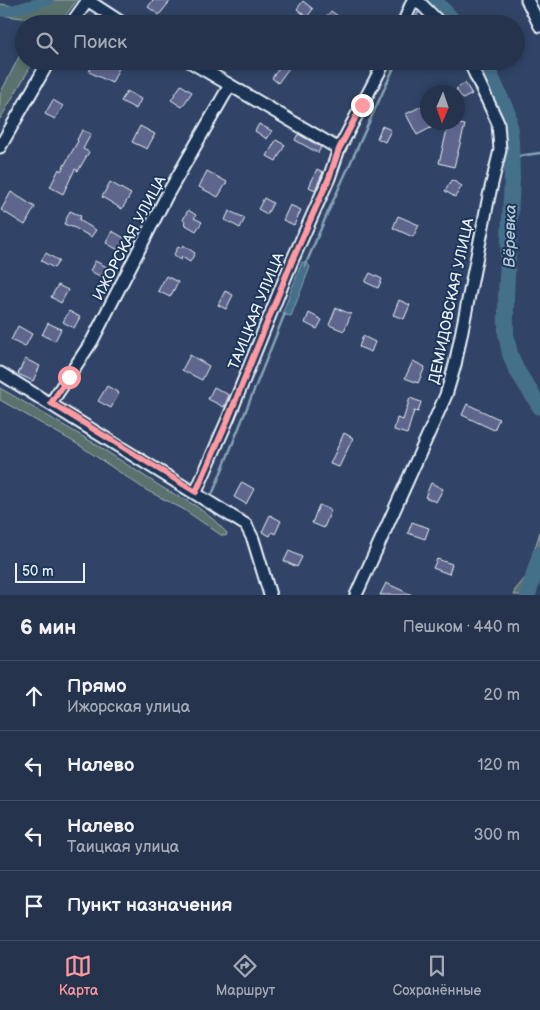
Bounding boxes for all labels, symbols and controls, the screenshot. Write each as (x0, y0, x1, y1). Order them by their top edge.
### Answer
search box (15, 15, 525, 70)
icon: search (33, 29, 61, 57)
text: Поиск (73, 31, 127, 54)
north arrow (420, 85, 465, 130)
route end (351, 94, 374, 117)
street label: ИЖОРСКАЯ УЛИЦА (89, 172, 171, 304)
water label: Вёревка (500, 204, 521, 268)
street label: ДЕМИДОВСКАЯ УЛИЦА (425, 215, 479, 386)
street label: ТАИЦКАЯ УЛИЦА (224, 249, 289, 373)
route start (58, 366, 81, 389)
scale bar (15, 560, 85, 583)
text: 50 m (22, 563, 54, 580)
text: 6 мин (20, 615, 76, 640)
text: Пешком · 440 m (403, 618, 520, 637)
text: Прямо (67, 675, 127, 698)
icon: ahead (20, 682, 48, 710)
text: 20 m (484, 686, 520, 705)
text: Ижорская улица (67, 698, 190, 717)
icon: left (20, 752, 48, 780)
text: Налево (67, 754, 134, 777)
text: 120 m (477, 756, 520, 775)
text: Налево (67, 815, 134, 838)
icon: left (20, 822, 48, 850)
text: 300 m (474, 826, 520, 845)
text: Таицкая улица (67, 838, 179, 857)
icon: arrive (20, 892, 48, 920)
text: Пункт назначения (67, 894, 232, 917)
tab: Карта (59, 952, 98, 999)
tab: Маршрут (216, 952, 275, 999)
tab: Сохранённые (393, 952, 481, 999)

